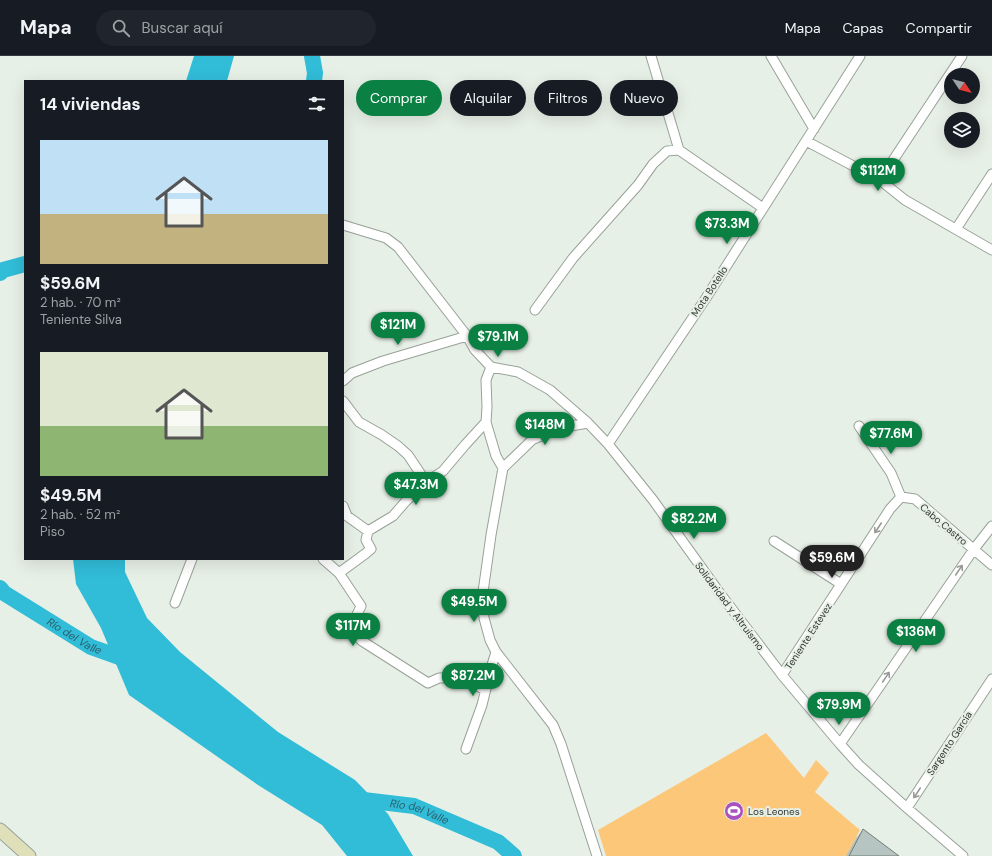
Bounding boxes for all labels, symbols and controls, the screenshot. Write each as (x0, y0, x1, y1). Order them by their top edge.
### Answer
search box (96, 10, 376, 46)
text: Mapa (20, 15, 72, 40)
icon: search (110, 17, 132, 39)
text: Buscar aquí (142, 18, 223, 38)
text: Mapa (785, 19, 821, 37)
text: Capas (843, 19, 884, 37)
text: Compartir (906, 19, 972, 37)
north arrow (944, 68, 980, 104)
map controls (944, 68, 980, 148)
chip: Comprar (356, 80, 442, 116)
chip: Alquilar (450, 80, 526, 116)
chip: Filtros (534, 80, 602, 116)
chip: Nuevo (610, 80, 678, 116)
text: 14 viviendas (40, 93, 141, 115)
icon: filters (306, 93, 328, 115)
button: layers (944, 112, 980, 148)
pin: $112M (850, 158, 906, 192)
text: $112M (860, 162, 896, 179)
icon: home (148, 166, 220, 238)
pin: $73.3M (694, 211, 760, 245)
text: $73.3M (704, 215, 750, 232)
street label: Mota Botello (688, 263, 731, 319)
text: $59.6M (40, 272, 100, 294)
text: 2 hab. · 70 m² (40, 294, 121, 311)
text: Teniente Silva (40, 311, 122, 328)
pin: $121M (370, 312, 426, 346)
text: $121M (380, 316, 416, 333)
pin: $79.1M (465, 324, 531, 358)
text: $79.1M (477, 328, 519, 345)
icon: home (148, 378, 220, 450)
pin: $148M (517, 412, 573, 446)
text: $148M (525, 416, 565, 433)
pin: $77.6M (858, 421, 924, 455)
text: $77.6M (869, 425, 913, 442)
pin: $47.3M (383, 472, 449, 506)
text: $47.3M (393, 476, 439, 493)
text: $49.5M (40, 484, 102, 506)
street label: Cabo Castro (917, 501, 970, 548)
text: 2 hab. · 52 m² (40, 506, 120, 523)
pin: $82.2M (661, 506, 727, 540)
text: $82.2M (671, 510, 717, 527)
one-way arrow (873, 522, 881, 534)
text: Piso (40, 523, 65, 540)
pin: $59.6M (799, 545, 865, 579)
text: $59.6M (809, 549, 855, 566)
street label: Solidaridad y Altruismo (692, 559, 767, 653)
one-way arrow (955, 565, 963, 576)
pin: $49.5M (441, 589, 507, 623)
text: $49.5M (450, 593, 498, 610)
street label: Teniente Estevez (782, 600, 835, 672)
pin: $117M (325, 613, 381, 647)
water label: Río del Valle (44, 614, 104, 657)
text: $117M (335, 617, 371, 634)
pin: $136M (888, 619, 944, 653)
text: $136M (896, 623, 936, 640)
pin: $87.2M (440, 663, 506, 697)
text: $87.2M (451, 667, 495, 684)
one-way arrow (882, 672, 890, 683)
pin: $79.9M (806, 692, 872, 726)
text: $79.9M (816, 696, 862, 713)
street label: Sargento García (924, 709, 975, 778)
one-way arrow (912, 787, 920, 799)
water label: Río del Valle (389, 796, 451, 827)
sports icon: Los Leones (723, 800, 745, 822)
place label: Los Leones (748, 805, 800, 818)

